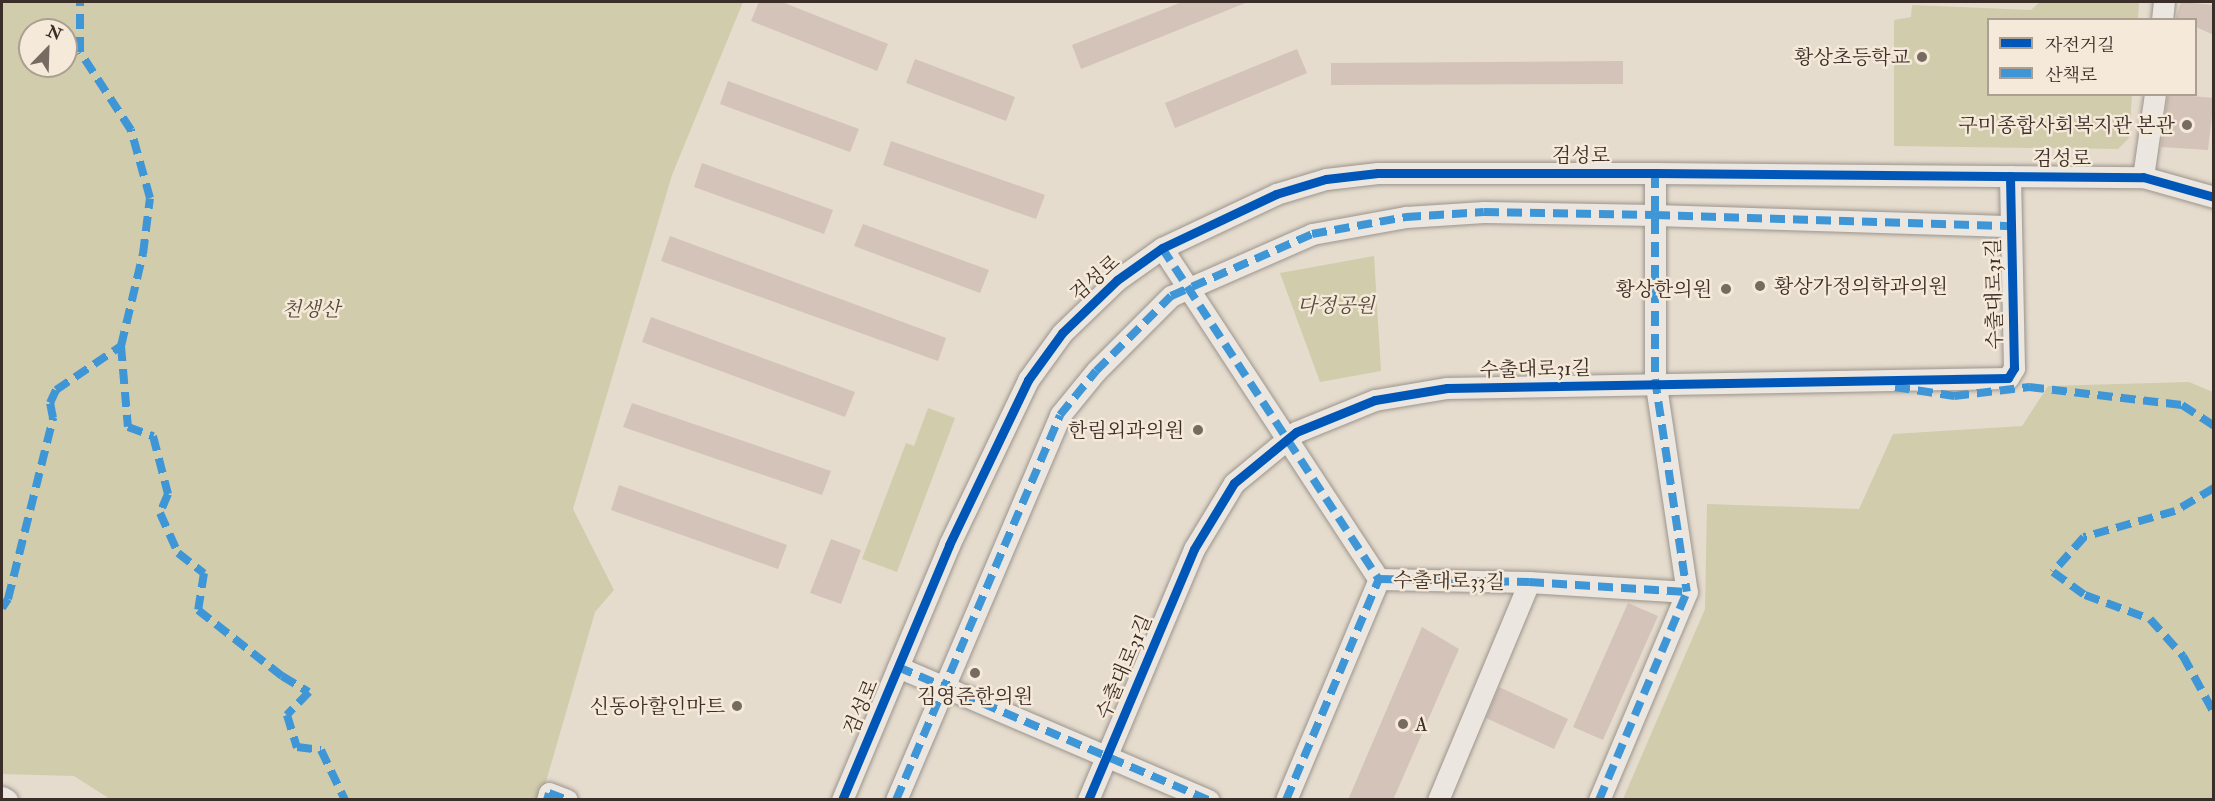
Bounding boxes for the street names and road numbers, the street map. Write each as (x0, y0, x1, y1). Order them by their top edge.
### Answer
street label: 검성로 (1552, 143, 1610, 167)
street label: 검성로 (2033, 146, 2091, 170)
street label: 수출대로31길 (1981, 238, 2007, 350)
street label: 검성로 (1065, 250, 1125, 306)
street label: 수출대로31길 (1479, 356, 1591, 382)
street label: 수출대로33길 (1393, 568, 1505, 594)
street label: 수출대로31길 (1091, 611, 1157, 723)
street label: 검성로 (839, 676, 883, 738)

